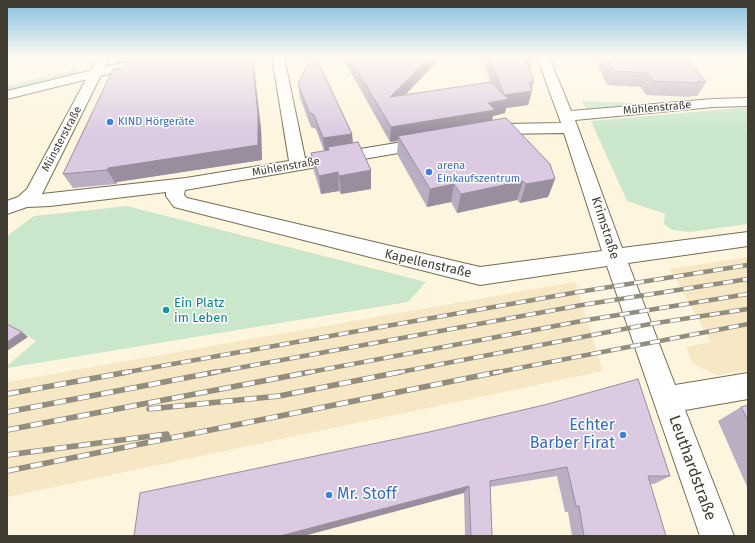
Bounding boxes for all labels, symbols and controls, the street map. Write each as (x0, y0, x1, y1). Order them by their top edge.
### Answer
street label: Mühlenstraße (622, 98, 692, 118)
street label: Münsterstraße (39, 104, 85, 174)
place label: KIND Hörgeräte (118, 115, 194, 129)
marker: KIND Hörgeräte (105, 117, 115, 127)
street label: Mühlenstraße (251, 155, 321, 179)
place label: arena Einkaufszentrum (437, 159, 520, 185)
marker: arena Einkaufszentrum (424, 167, 434, 177)
street label: Krimstraße (588, 195, 622, 261)
street label: Kapellenstraße (383, 246, 473, 282)
place label: Ein Platz im Leben (174, 295, 228, 326)
marker: Ein Platz im Leben (161, 305, 171, 315)
street label: Leuthardstraße (664, 413, 720, 523)
place label: Echter Barber Firat (530, 416, 615, 454)
marker: Echter Barber Firat (618, 430, 628, 440)
place label: Mr. Stoff (337, 485, 397, 505)
marker: Mr. Stoff (324, 490, 334, 500)

